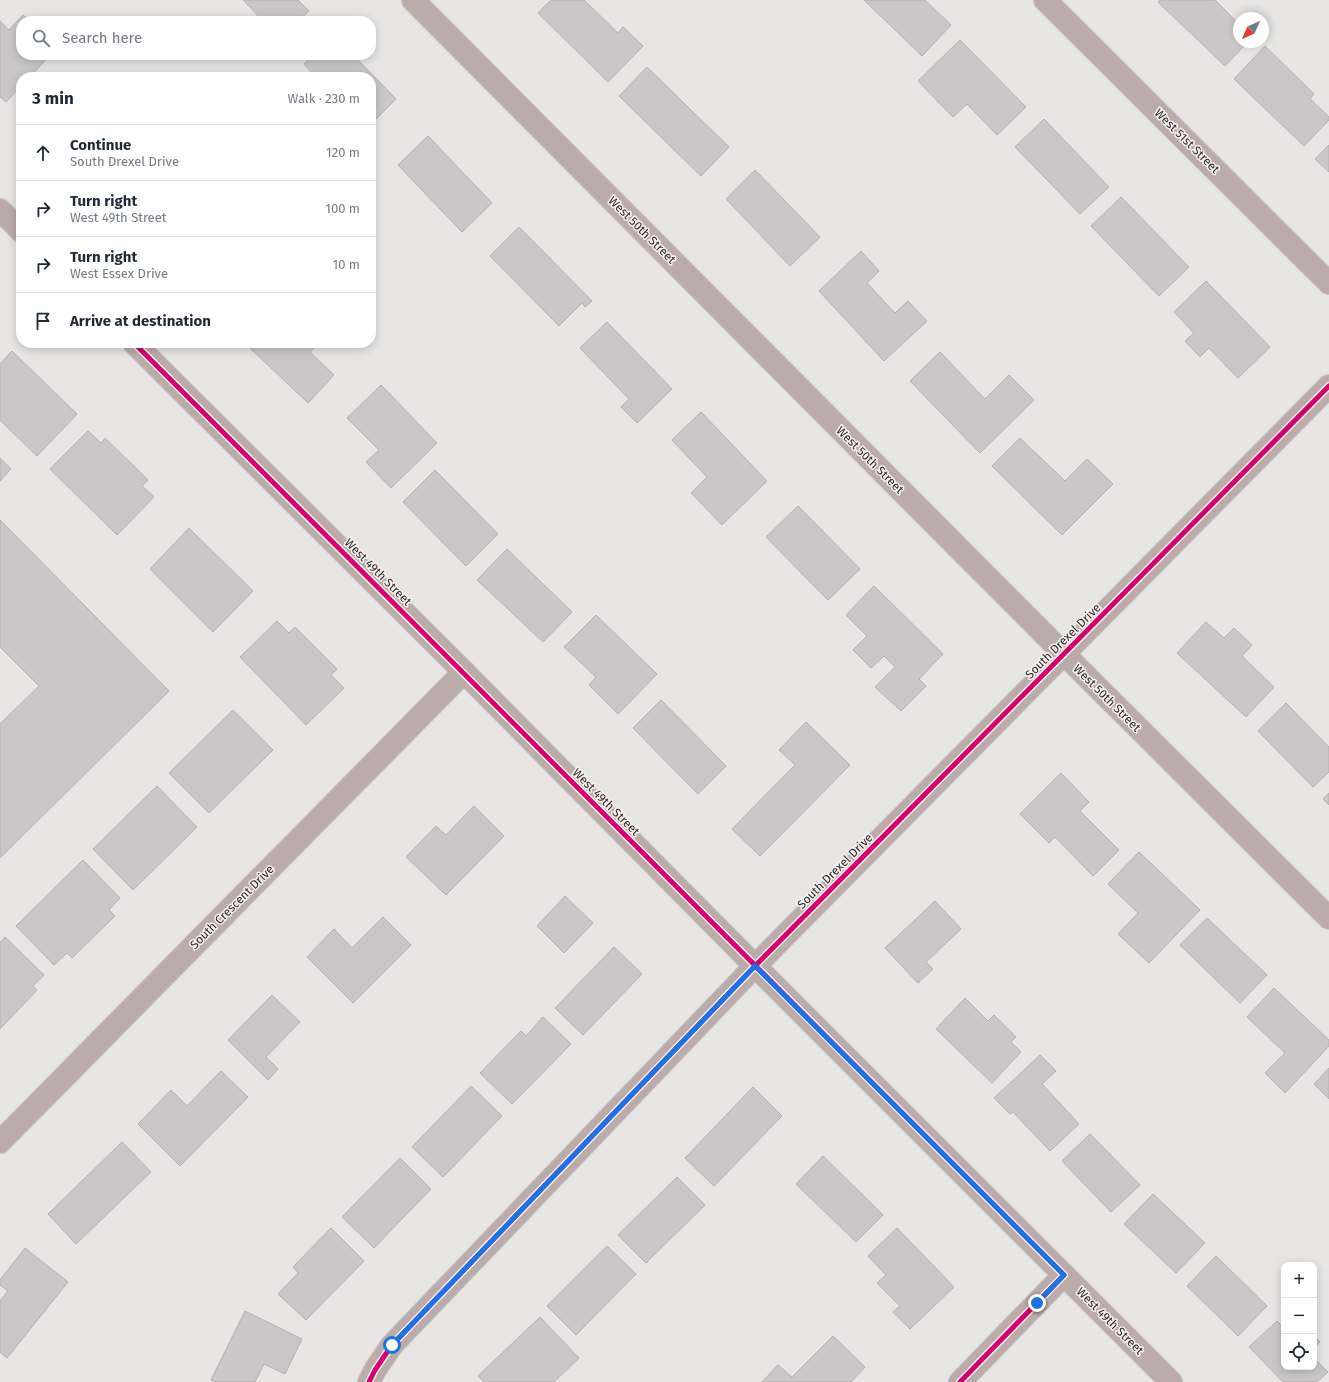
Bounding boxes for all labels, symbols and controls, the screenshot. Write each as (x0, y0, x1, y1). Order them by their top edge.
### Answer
north arrow (1233, 12, 1269, 48)
search box (16, 16, 376, 60)
icon: search (30, 27, 52, 49)
text: Search here (62, 29, 142, 47)
text: 3 min (32, 88, 74, 109)
text: Walk · 230 m (288, 91, 360, 106)
street label: West 51st Street (1152, 106, 1223, 177)
text: Continue (70, 136, 131, 154)
icon: ahead (32, 142, 54, 164)
text: 120 m (326, 145, 360, 160)
text: South Drexel Drive (70, 154, 179, 169)
text: Turn right (70, 192, 137, 210)
street label: West 50th Street (605, 193, 679, 267)
icon: right (32, 198, 54, 220)
text: 100 m (325, 201, 360, 216)
text: West 49th Street (70, 210, 166, 225)
text: Turn right (70, 248, 137, 266)
icon: right (32, 254, 54, 276)
text: 10 m (333, 257, 360, 272)
text: West Essex Drive (70, 266, 168, 281)
icon: arrive (32, 310, 54, 332)
text: Arrive at destination (70, 312, 211, 330)
street label: West 50th Street (833, 423, 907, 497)
street label: West 49th Street (342, 536, 415, 609)
street label: South Drexel Drive (1022, 600, 1104, 682)
street label: West 50th Street (1070, 661, 1144, 735)
street label: West 49th Street (570, 766, 643, 839)
street label: South Drexel Drive (794, 830, 876, 912)
street label: South Crescent Drive (187, 862, 277, 952)
map controls (1281, 1262, 1317, 1370)
button: + (1281, 1262, 1317, 1298)
street label: West 49th Street (1074, 1285, 1147, 1358)
route end (1028, 1294, 1046, 1312)
button: − (1281, 1298, 1317, 1334)
button: locate (1281, 1334, 1317, 1370)
route start (383, 1336, 401, 1354)

